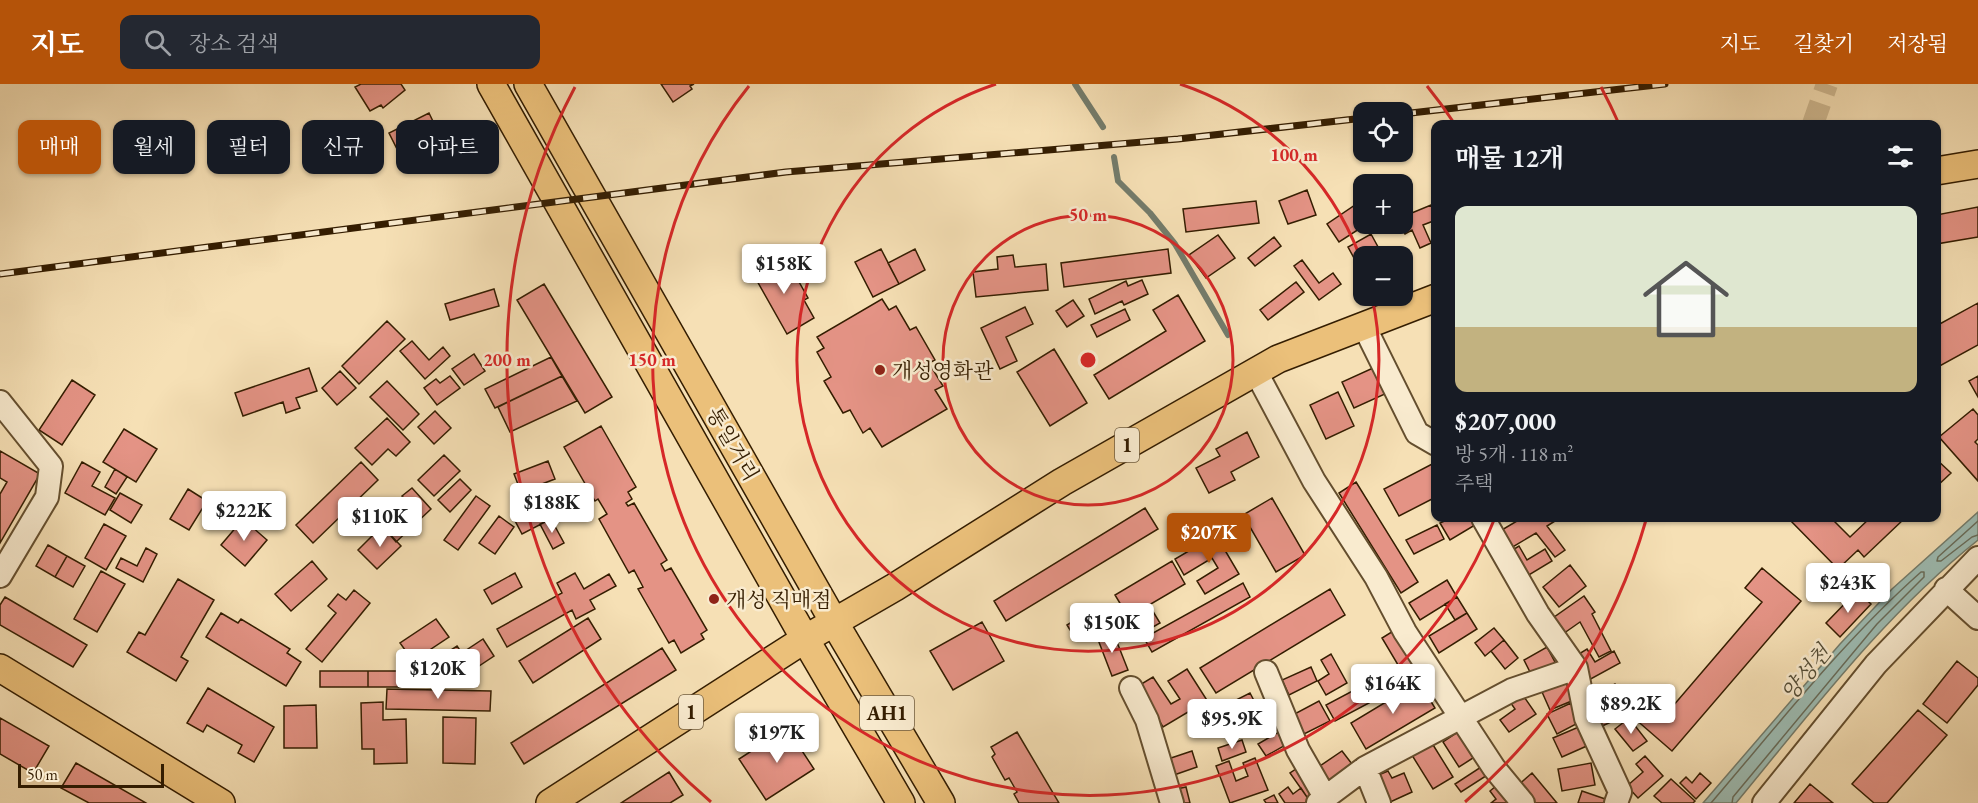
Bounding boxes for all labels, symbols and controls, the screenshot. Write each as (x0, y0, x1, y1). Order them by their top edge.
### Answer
search box (120, 15, 540, 69)
text: 지도 (30, 26, 84, 62)
icon: search (141, 26, 174, 59)
text: 장소 검색 (189, 29, 279, 58)
text: 지도 (1720, 30, 1760, 57)
text: 길찾기 (1793, 30, 1854, 57)
text: 저장됨 (1887, 30, 1948, 57)
map controls (1353, 102, 1413, 306)
button: locate (1353, 102, 1413, 162)
chip: 매매 (18, 120, 101, 174)
chip: 월세 (113, 120, 195, 174)
chip: 필터 (207, 120, 290, 174)
chip: 신규 (302, 120, 384, 174)
chip: 아파트 (396, 120, 499, 174)
icon: filters (1884, 140, 1917, 173)
text: 매물 12개 (1455, 141, 1564, 175)
text: 100 m (1270, 143, 1318, 166)
button: + (1353, 174, 1413, 234)
text: 50 m (1069, 203, 1107, 226)
pin: $158K (742, 244, 826, 295)
icon: home (1632, 245, 1740, 353)
button: − (1353, 246, 1413, 306)
text: $158K (756, 250, 812, 276)
text: 200 m (483, 348, 531, 371)
text: 150 m (628, 348, 676, 371)
centre of rings (1078, 350, 1098, 370)
place label: 개성영화관 (892, 357, 994, 384)
marker: 개성영화관 (873, 363, 887, 377)
street label: 통일거리 (701, 402, 765, 486)
text: $207,000 (1455, 404, 1556, 438)
road number: 1 (1115, 428, 1139, 462)
text: 방 5개 · 118 m² (1455, 441, 1574, 467)
text: 주택 (1455, 470, 1494, 496)
pin: $188K (510, 483, 594, 534)
text: $188K (524, 489, 580, 515)
pin: $222K (202, 491, 286, 542)
text: $222K (216, 497, 272, 523)
pin: $110K (338, 497, 422, 548)
text: $110K (352, 503, 408, 529)
pin: $207K (1167, 513, 1251, 564)
text: $207K (1181, 519, 1237, 545)
pin: $243K (1806, 563, 1890, 614)
text: $243K (1820, 569, 1876, 595)
place label: 개성 직매점 (726, 586, 832, 613)
marker: 개성 직매점 (707, 592, 721, 606)
pin: $150K (1070, 603, 1154, 654)
text: $150K (1084, 609, 1140, 635)
water label: 양성천 (1775, 638, 1838, 707)
pin: $120K (396, 649, 480, 700)
text: $120K (410, 655, 466, 681)
pin: $164K (1351, 664, 1435, 715)
text: $164K (1365, 670, 1421, 696)
pin: $89.2K (1582, 684, 1680, 735)
text: $89.2K (1600, 690, 1662, 716)
road number: 1 (679, 695, 703, 729)
road number: AH1 (860, 696, 914, 730)
pin: $95.9K (1183, 699, 1281, 750)
text: $95.9K (1201, 705, 1263, 731)
pin: $197K (735, 713, 819, 764)
text: $197K (749, 719, 805, 745)
scale bar (18, 761, 164, 788)
text: 50 m (27, 764, 58, 785)

